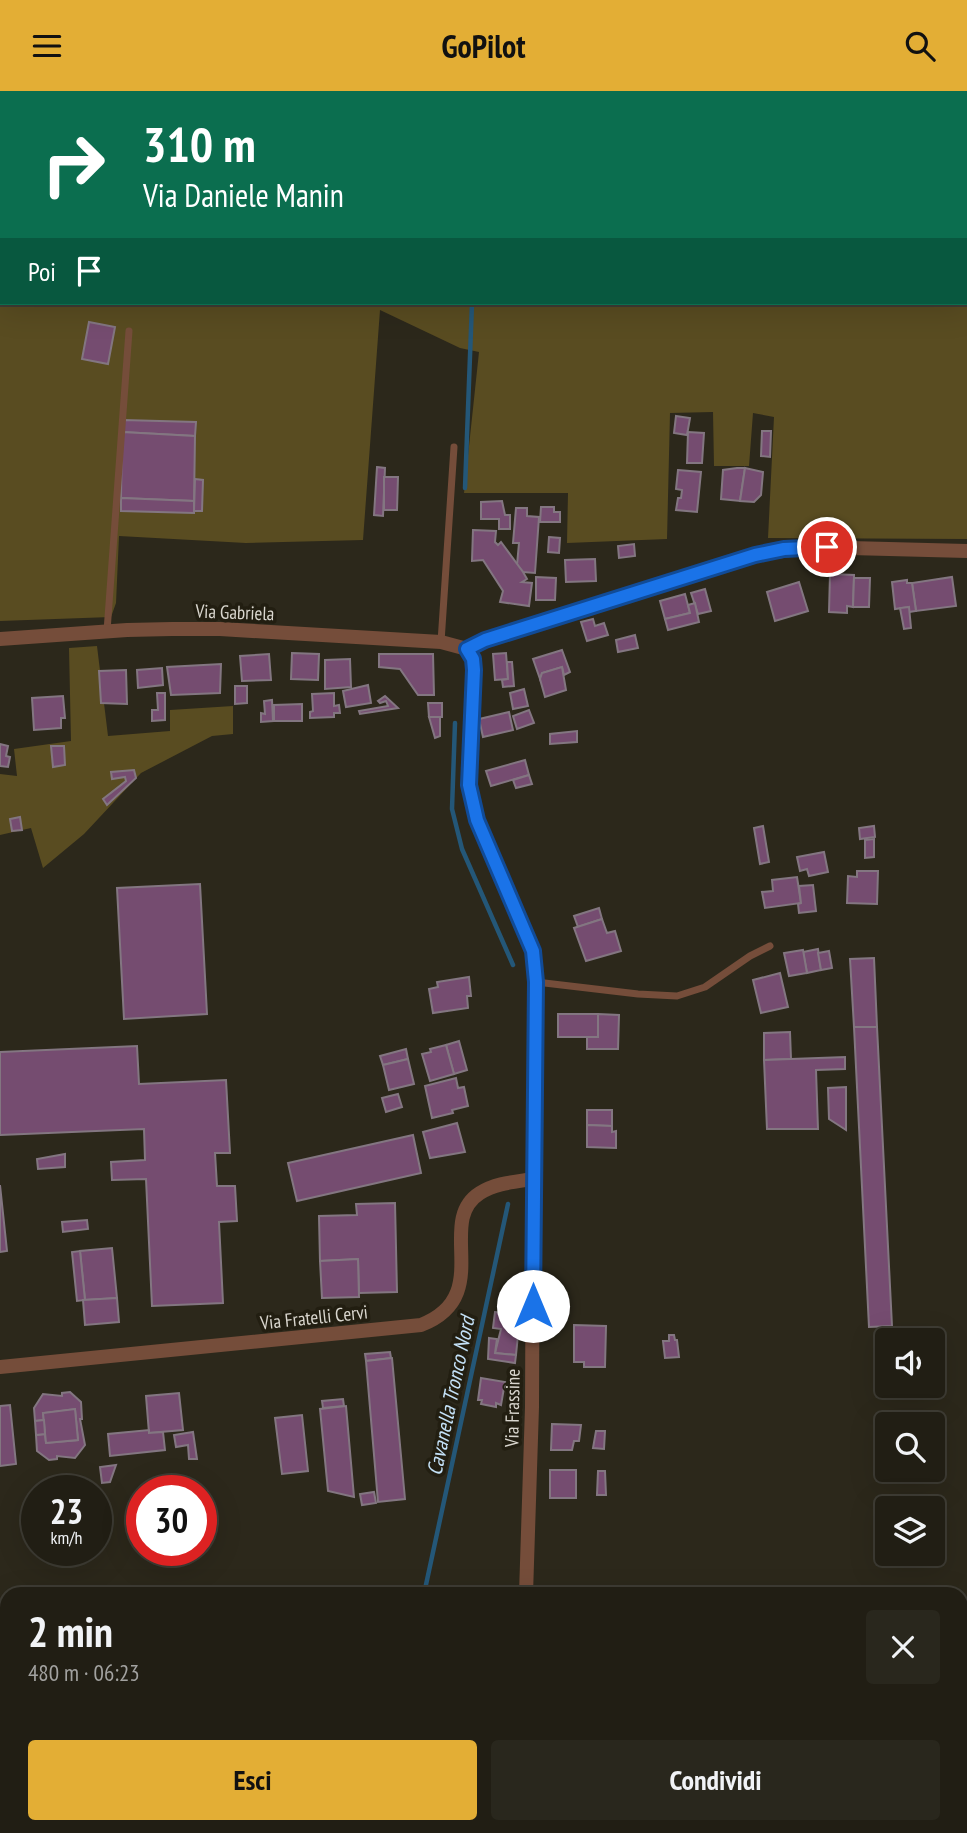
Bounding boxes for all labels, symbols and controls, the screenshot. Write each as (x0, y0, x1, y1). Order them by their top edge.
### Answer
text: GoPilot (441, 25, 526, 67)
icon: menu (28, 27, 66, 65)
icon: search (901, 27, 939, 65)
text: 310 m (143, 112, 256, 176)
icon: right (28, 119, 119, 210)
text: Via Daniele Manin (143, 174, 344, 216)
icon: arrive (70, 252, 108, 290)
text: Poi (28, 255, 56, 288)
pin (797, 517, 857, 577)
icon: arrive (808, 528, 846, 566)
street label: Via Gabriela (194, 599, 275, 625)
position arrow (496, 1269, 570, 1343)
street label: Via Fratelli Cervi (258, 1299, 369, 1335)
water label: Cavanella Tronco Nord (420, 1311, 481, 1478)
map controls (875, 1328, 945, 1566)
button: sound (875, 1328, 945, 1398)
street label: Via Frassine (499, 1368, 525, 1448)
button: search (875, 1412, 945, 1482)
speed limit sign: 30 (126, 1475, 217, 1566)
text: 23 (50, 1488, 83, 1534)
button: layers (875, 1496, 945, 1566)
text: km/h (51, 1526, 82, 1549)
text: 2 min (28, 1604, 113, 1659)
button: close (866, 1610, 940, 1684)
text: 480 m · 06:23 (28, 1658, 140, 1687)
button: Esci (28, 1740, 477, 1820)
button: Condividi (491, 1740, 940, 1820)

